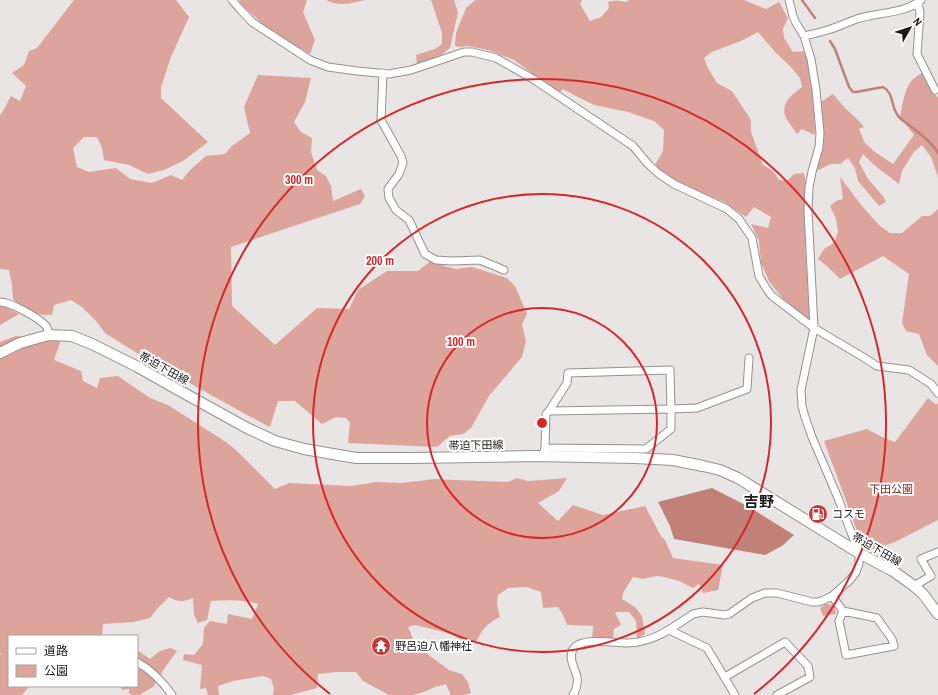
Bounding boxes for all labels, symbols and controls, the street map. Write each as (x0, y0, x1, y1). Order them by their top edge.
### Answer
north arrow (890, 8, 930, 48)
text: N (910, 15, 925, 29)
text: 300 m (285, 172, 313, 188)
text: 200 m (366, 253, 394, 269)
text: 100 m (447, 334, 475, 350)
street label: 帯迫下田線 (137, 349, 191, 387)
centre of rings (535, 416, 549, 430)
street label: 帯迫下田線 (448, 438, 504, 452)
park label: 下田公園 (869, 482, 913, 496)
district label: 吉野 (744, 491, 774, 512)
fuel station icon: コスモ (807, 503, 829, 525)
place label: コスモ (832, 507, 865, 521)
street label: 帯迫下田線 (850, 529, 904, 569)
legend (8, 635, 138, 687)
temple icon: 野呂迫八幡神社 (370, 635, 392, 657)
place label: 野呂迫八幡神社 (395, 639, 472, 653)
text: 道路 (44, 643, 68, 659)
text: 公園 (44, 663, 68, 679)

